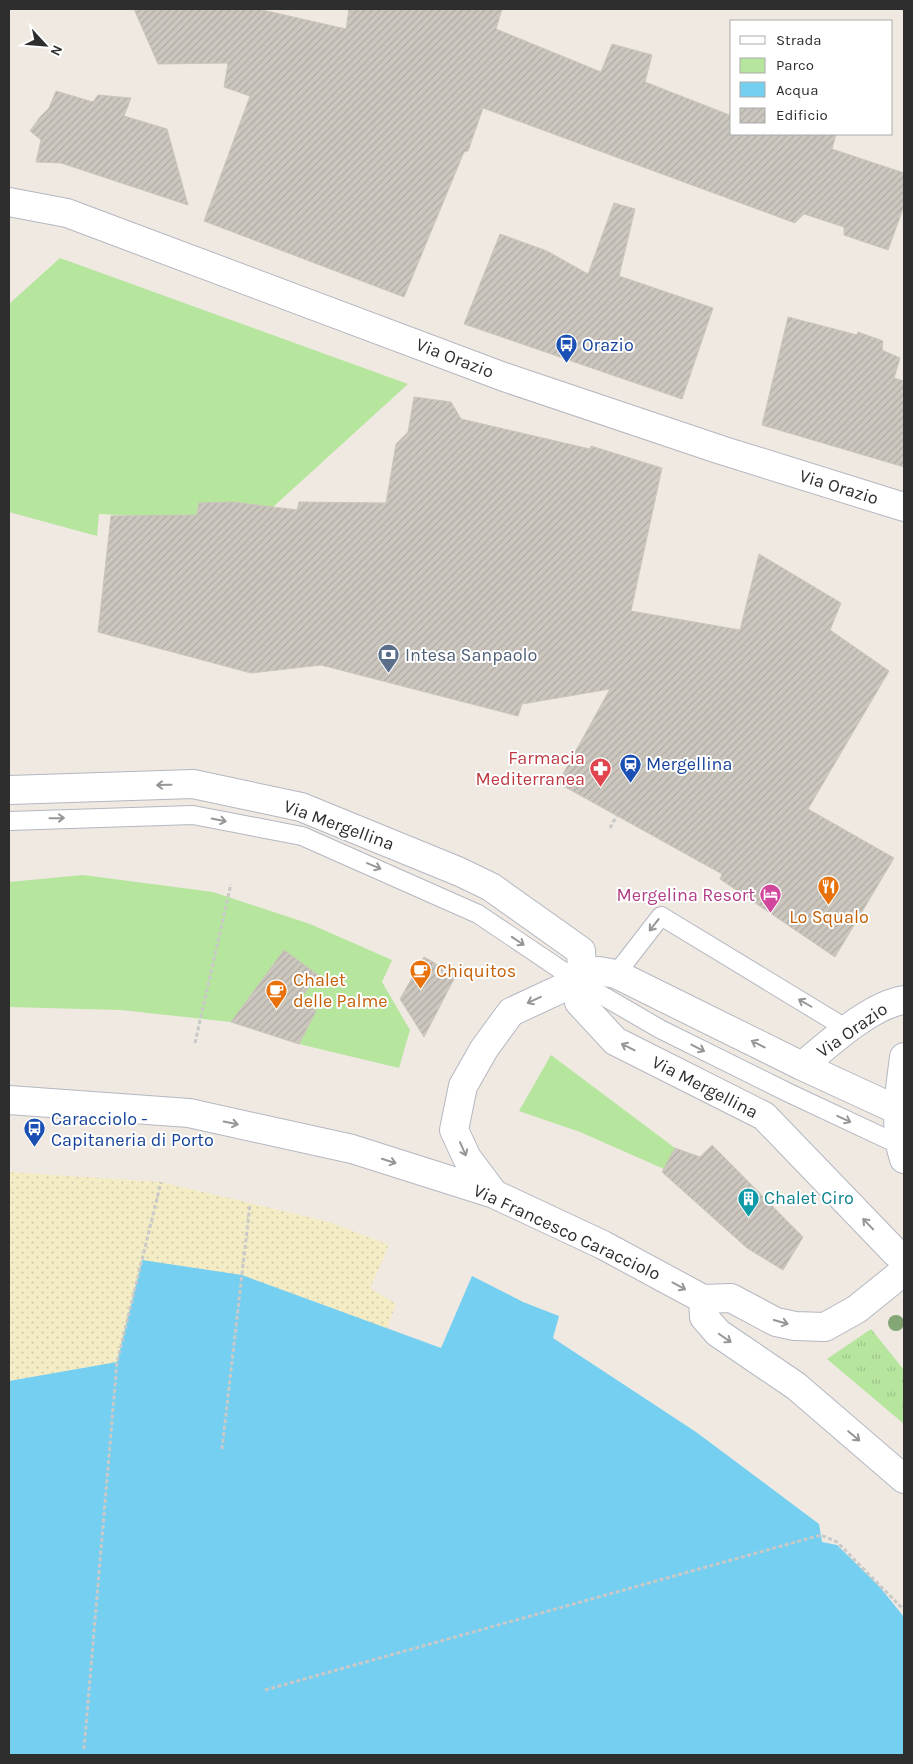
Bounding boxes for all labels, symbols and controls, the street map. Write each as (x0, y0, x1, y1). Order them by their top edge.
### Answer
north arrow (20, 20, 70, 70)
legend (730, 20, 893, 135)
text: Strada (776, 31, 822, 49)
text: N (46, 42, 66, 59)
text: Parco (776, 56, 814, 74)
text: Acqua (776, 81, 818, 99)
text: Edificio (776, 106, 828, 124)
street label: Via Orazio (413, 333, 497, 383)
bus stop icon: Orazio (554, 333, 578, 364)
place label: Orazio (582, 334, 634, 356)
street label: Via Orazio (797, 465, 881, 509)
bank icon: Intesa Sanpaolo (377, 643, 401, 674)
place label: Intesa Sanpaolo (405, 644, 537, 666)
place label: Farmacia Mediterranea (476, 747, 585, 790)
station icon: Mergellina (618, 752, 642, 783)
place label: Mergellina (646, 753, 732, 775)
pharmacy icon: Farmacia Mediterranea (589, 756, 613, 787)
one-way arrow (156, 780, 172, 790)
street label: Via Mergellina (281, 795, 397, 855)
one-way arrow (49, 814, 65, 823)
one-way arrow (211, 816, 227, 826)
one-way arrow (366, 862, 381, 872)
restaurant icon: Lo Squalo (817, 875, 841, 906)
hotel icon: Mergelina Resort (759, 883, 783, 914)
place label: Mergelina Resort (617, 884, 755, 906)
place label: Lo Squalo (789, 906, 869, 928)
one-way arrow (649, 918, 660, 931)
one-way arrow (511, 936, 525, 946)
cafe icon: Chiquitos (408, 959, 432, 990)
place label: Chiquitos (436, 960, 516, 982)
place label: Chalet delle Palme (293, 969, 388, 1012)
cafe icon: Chalet delle Palme (265, 978, 289, 1009)
one-way arrow (527, 996, 542, 1005)
one-way arrow (799, 998, 813, 1008)
street label: Via Orazio (812, 998, 892, 1062)
one-way arrow (751, 1039, 766, 1048)
one-way arrow (621, 1042, 636, 1051)
one-way arrow (690, 1044, 705, 1053)
street label: Via Mergellina (648, 1051, 762, 1123)
place label: Caracciolo - Capitaneria di Porto (51, 1108, 214, 1151)
one-way arrow (836, 1115, 851, 1124)
bus stop icon: Caracciolo - Capitaneria di Porto (23, 1117, 47, 1148)
one-way arrow (223, 1118, 239, 1128)
one-way arrow (459, 1141, 468, 1156)
one-way arrow (380, 1156, 396, 1166)
street label: Via Francesco Caracciolo (470, 1179, 664, 1285)
building icon: Chalet Ciro (736, 1186, 760, 1217)
place label: Chalet Ciro (764, 1187, 854, 1209)
one-way arrow (862, 1217, 874, 1230)
one-way arrow (671, 1282, 686, 1291)
one-way arrow (773, 1317, 789, 1327)
one-way arrow (718, 1333, 732, 1343)
one-way arrow (848, 1430, 861, 1442)

